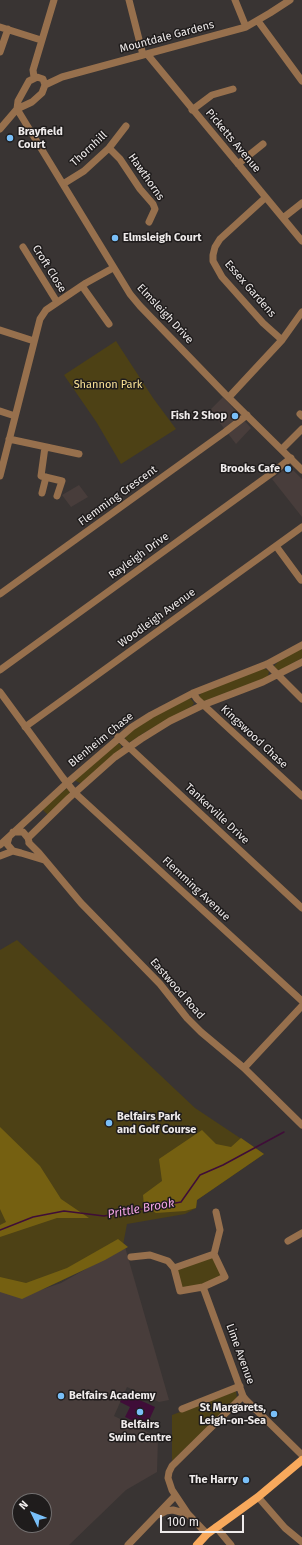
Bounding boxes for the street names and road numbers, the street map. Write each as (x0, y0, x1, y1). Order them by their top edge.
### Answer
street label: Mountdale Gardens (118, 18, 216, 56)
street label: Picketts Avenue (203, 107, 263, 175)
street label: Thornhill (68, 129, 110, 169)
street label: Hawthorns (125, 151, 167, 203)
street label: Croft Close (29, 243, 69, 295)
street label: Essex Gardens (222, 258, 278, 320)
street label: Elmsleigh Drive (134, 281, 196, 347)
street label: Flemming Crescent (76, 463, 160, 529)
street label: Rayleigh Drive (106, 530, 172, 582)
street label: Woodleigh Avenue (116, 586, 198, 650)
street label: Kingswood Chase (218, 703, 290, 771)
street label: Blenheim Chase (66, 710, 136, 770)
street label: Tankerville Drive (182, 781, 252, 847)
street label: Flemming Avenue (159, 854, 233, 924)
street label: Eastwood Road (147, 956, 207, 1022)
street label: Lime Avenue (223, 1322, 257, 1386)

